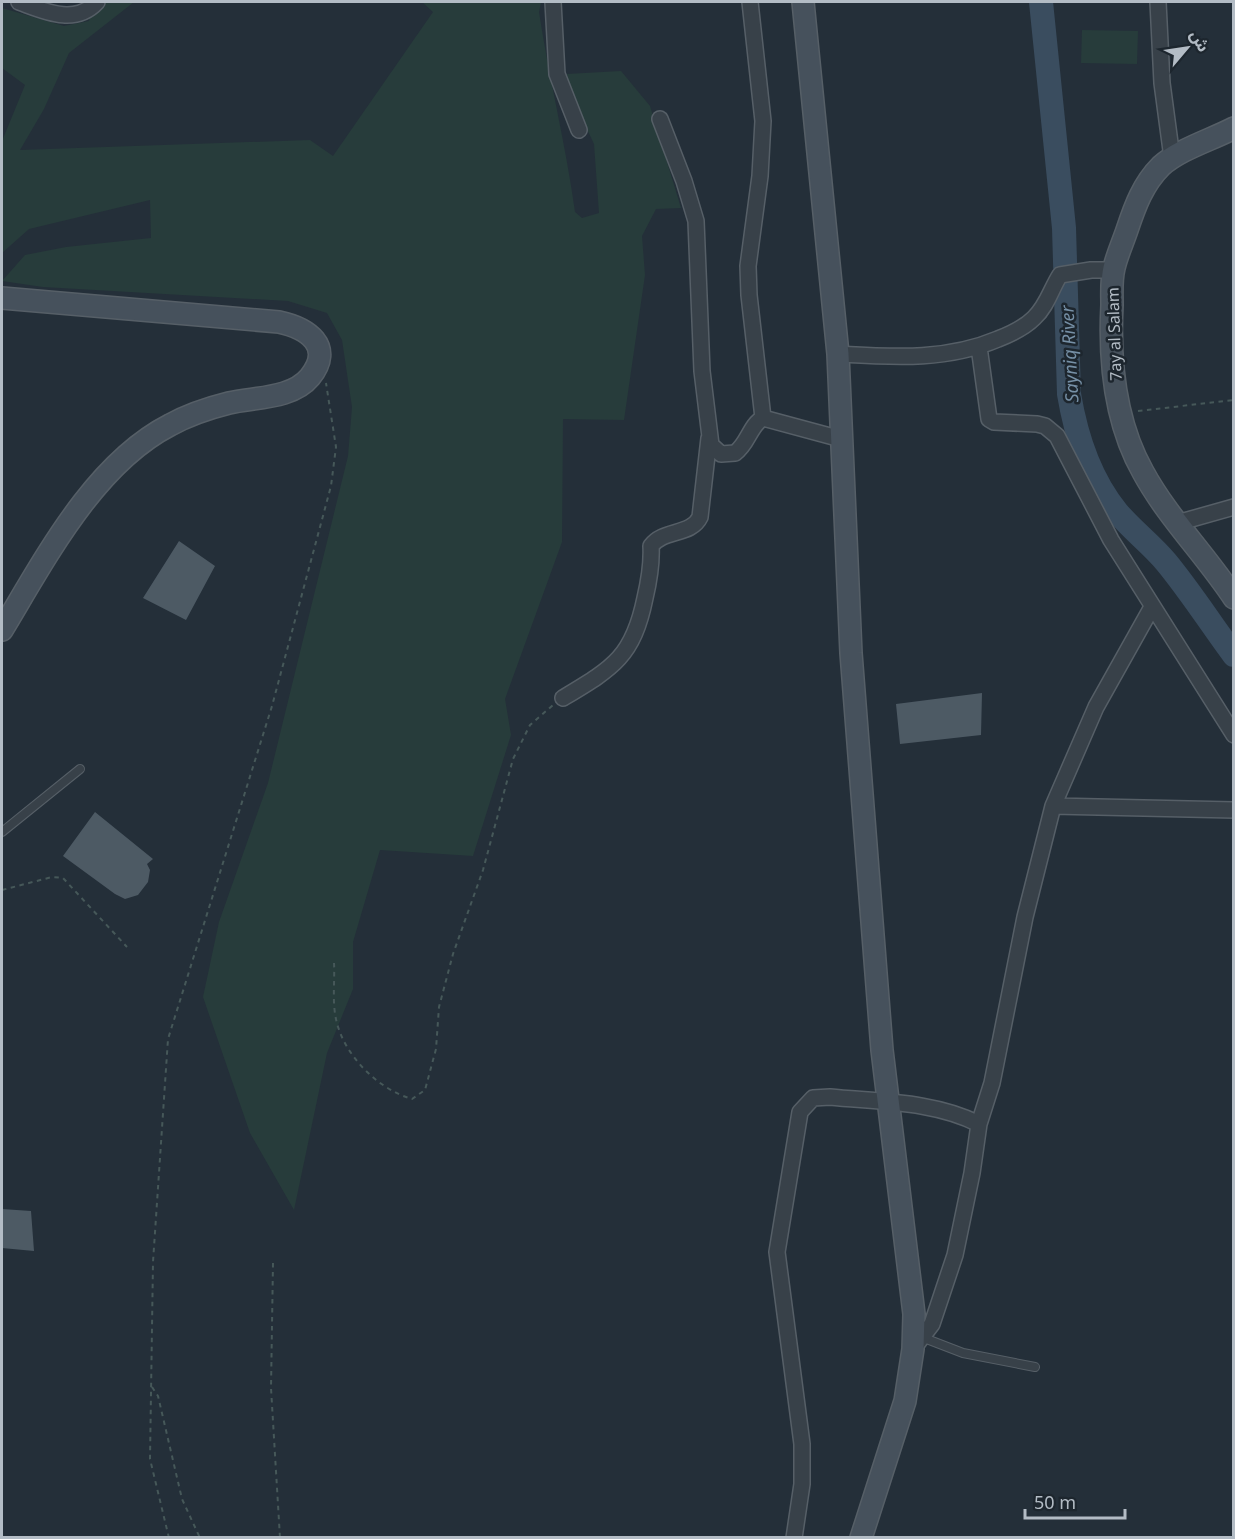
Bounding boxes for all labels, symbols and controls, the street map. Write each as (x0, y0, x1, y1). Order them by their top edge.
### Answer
north arrow (1157, 18, 1217, 78)
text: ش (1185, 26, 1215, 56)
street label: 7ay al Salam (1101, 287, 1127, 381)
water label: Sayniq River (1054, 304, 1084, 403)
scale bar (1025, 1482, 1126, 1520)
text: 50 m (1034, 1490, 1076, 1514)

